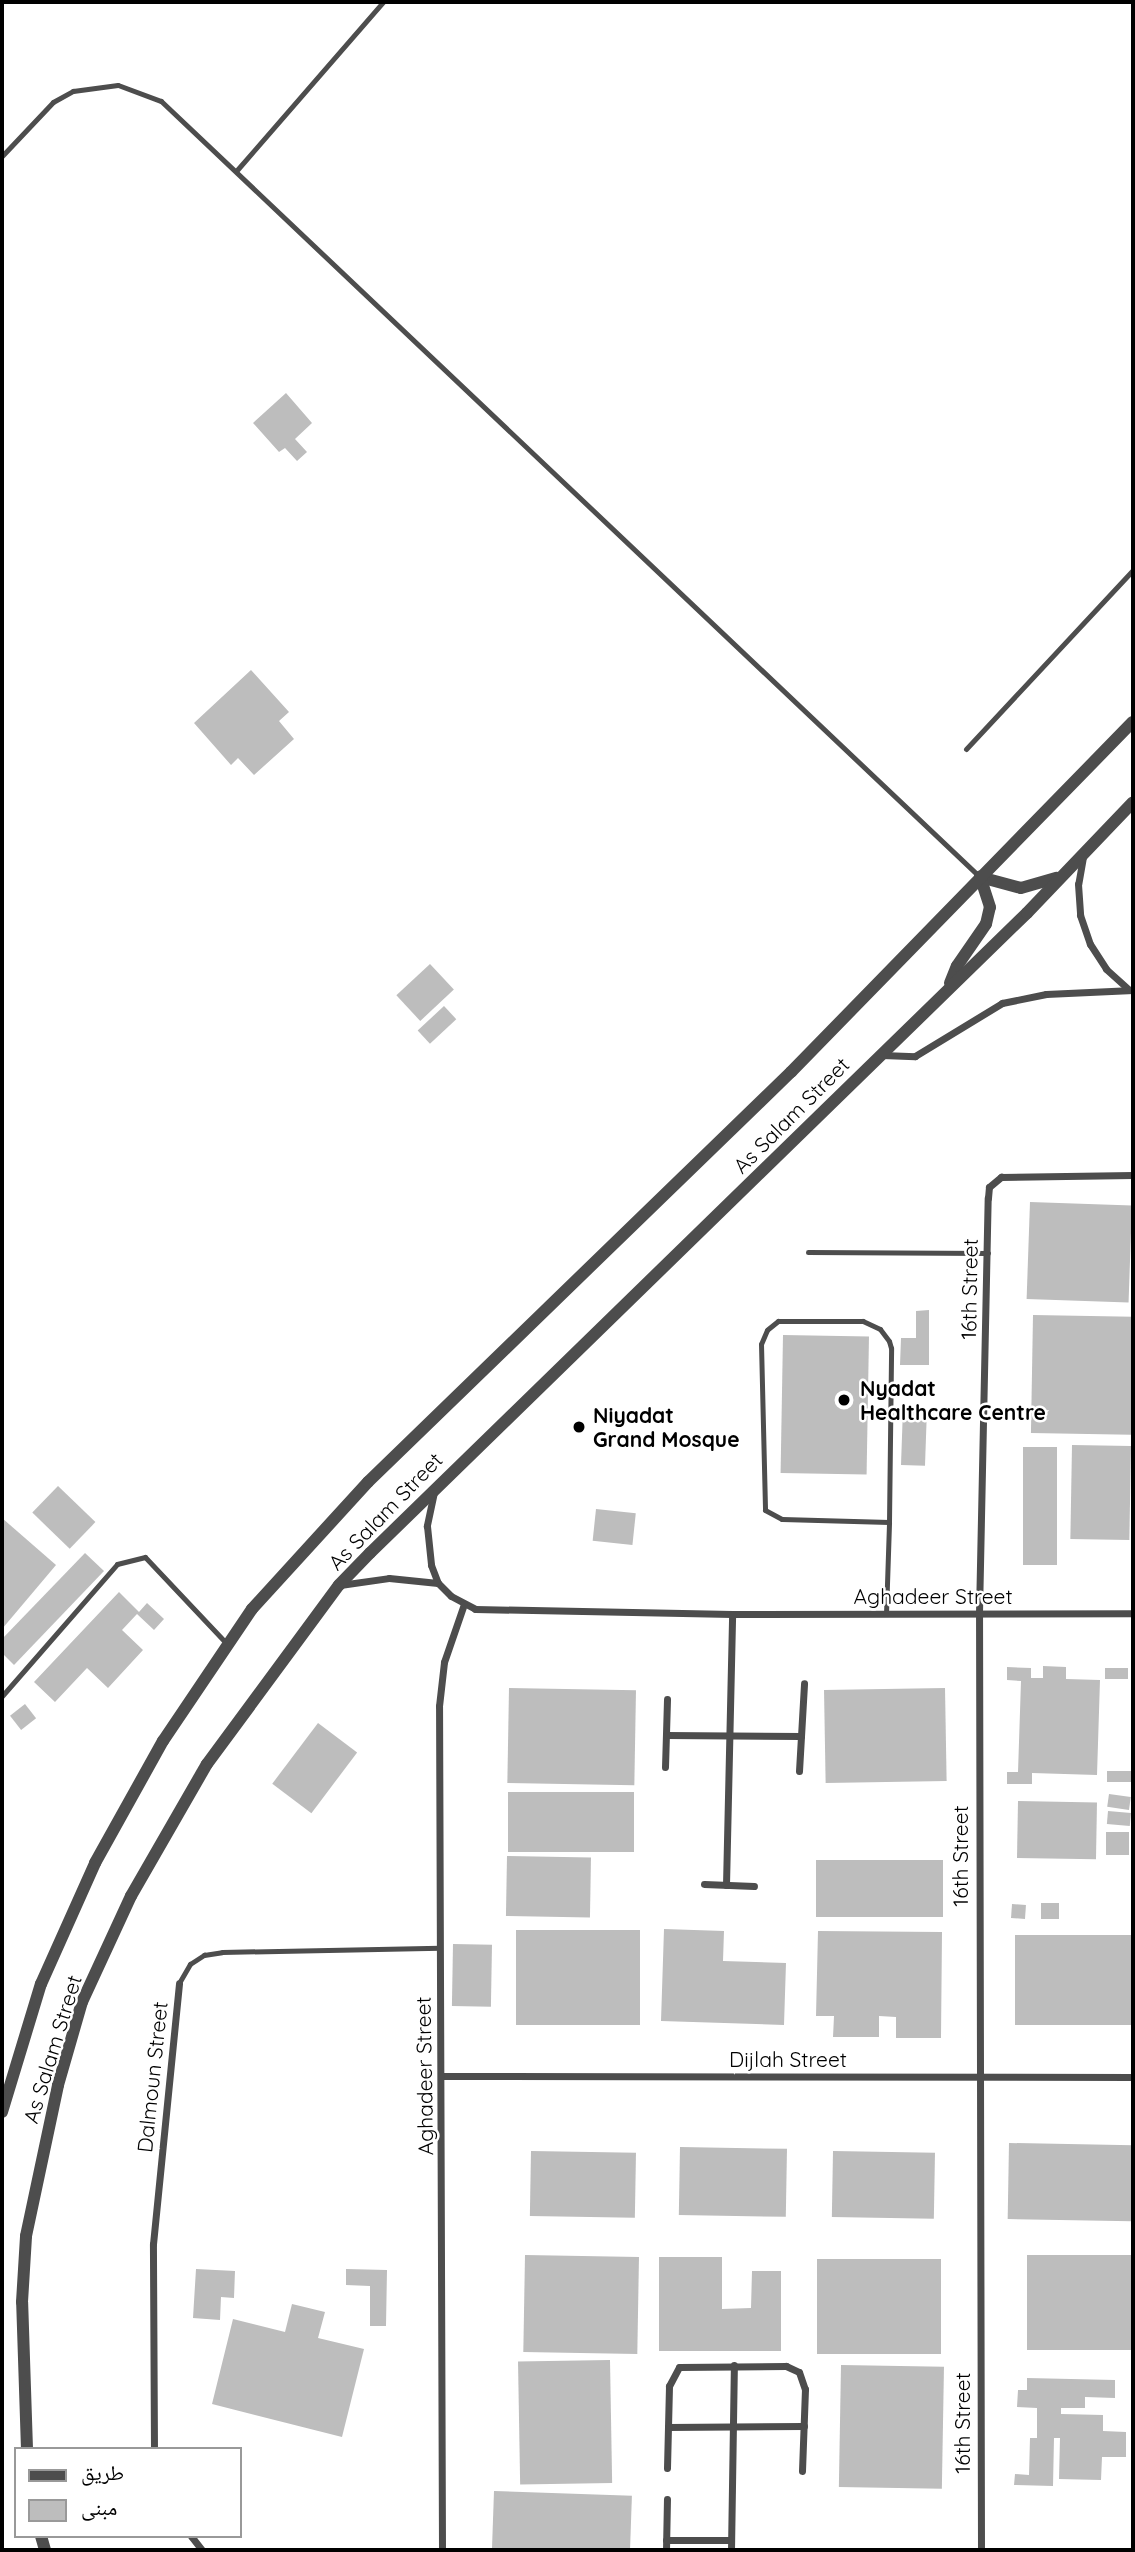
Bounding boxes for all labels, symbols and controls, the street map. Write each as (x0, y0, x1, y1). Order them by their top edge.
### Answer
street label: As Salam Street (728, 1052, 854, 1178)
street label: 16th Street (956, 1238, 982, 1340)
place label: Nyadat Healthcare Centre (860, 1375, 1046, 1425)
marker: Nyadat Healthcare Centre (834, 1390, 854, 1410)
place label: Niyadat Grand Mosque (593, 1402, 740, 1452)
marker: Niyadat Grand Mosque (571, 1419, 587, 1435)
street label: As Salam Street (323, 1447, 447, 1575)
street label: Aghadeer Street (853, 1583, 1013, 1609)
street label: 16th Street (947, 1805, 973, 1907)
street label: As Salam Street (18, 1972, 86, 2126)
street label: Aghadeer Street (410, 1996, 438, 2156)
street label: Dalmoun Street (132, 2000, 172, 2154)
street label: Dijlah Street (729, 2046, 847, 2072)
street label: 16th Street (949, 2372, 975, 2474)
legend (14, 2447, 242, 2538)
text: طريق (81, 2459, 124, 2485)
text: مبنى (81, 2494, 117, 2520)

